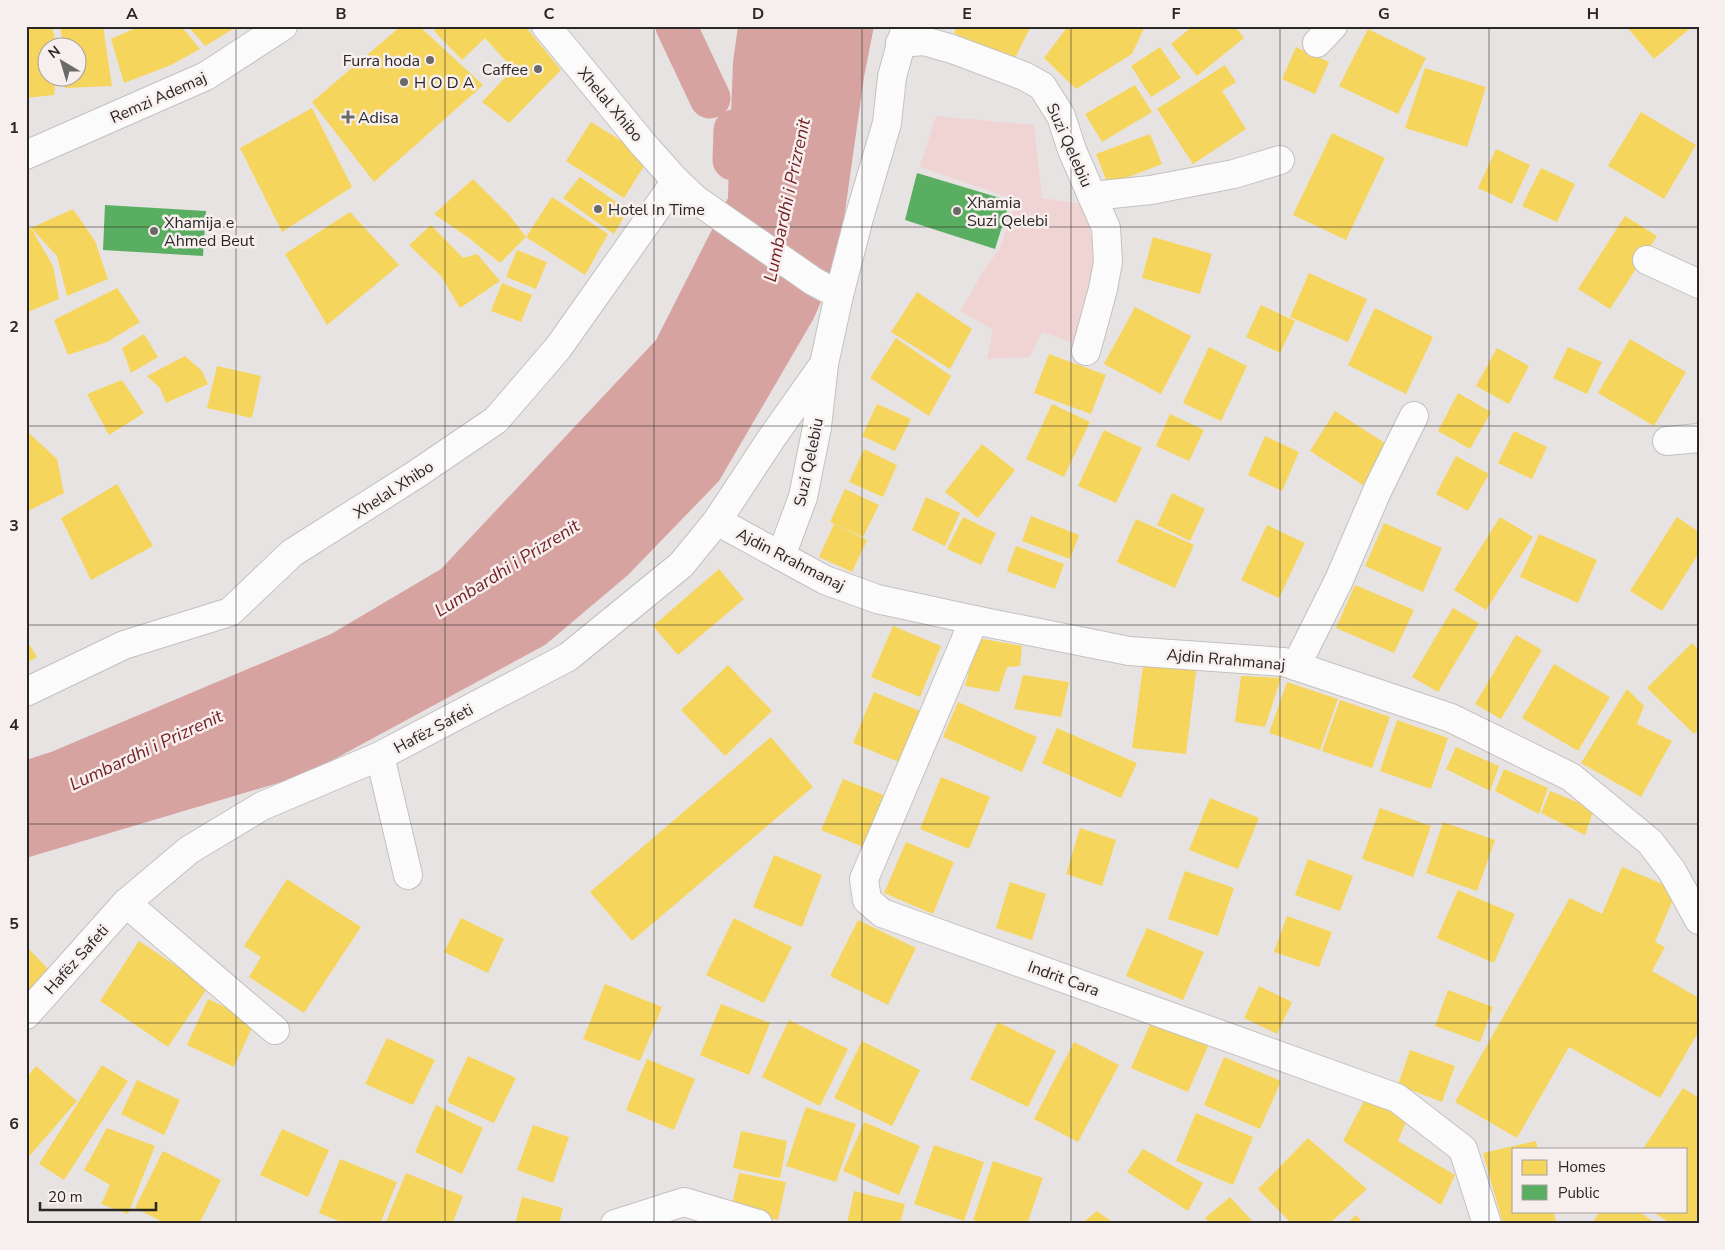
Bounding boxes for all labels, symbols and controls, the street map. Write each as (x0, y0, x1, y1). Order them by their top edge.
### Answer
text: A (126, 3, 138, 25)
text: B (335, 3, 347, 25)
text: C (544, 3, 555, 25)
text: D (752, 3, 764, 25)
text: E (962, 3, 972, 25)
text: F (1172, 3, 1181, 25)
text: G (1378, 3, 1390, 25)
text: H (1587, 3, 1599, 25)
north arrow (38, 38, 88, 88)
text: N (44, 41, 64, 63)
place label: Furra hoda (343, 50, 420, 72)
marker: Furra hoda (424, 54, 436, 66)
place label: Caffee (482, 59, 528, 81)
marker: Caffee (532, 63, 544, 75)
street label: Xhelal Xhibo (572, 63, 648, 147)
street label: Remzi Ademaj (107, 67, 210, 129)
place label: H O D A (414, 72, 475, 94)
marker: H O D A (398, 76, 410, 88)
street label: Suzi Qelebiu (1041, 100, 1097, 191)
place label: Adisa (358, 107, 399, 129)
marker: Adisa (342, 111, 354, 123)
water label: Lumbardhi i Prizrenit (758, 115, 816, 284)
text: 1 (9, 117, 19, 139)
place label: Xhamia Suzi Qelebi (967, 192, 1048, 232)
place label: Hotel In Time (608, 199, 705, 221)
marker: Hotel In Time (592, 203, 604, 215)
marker: Xhamia Suzi Qelebi (951, 205, 963, 217)
place label: Xhamija e Ahmed Beut (164, 212, 255, 252)
marker: Xhamija e Ahmed Beut (148, 225, 160, 237)
text: 2 (9, 316, 19, 338)
street label: Suzi Qelebiu (789, 416, 829, 509)
street label: Xhelal Xhibo (349, 456, 438, 524)
water label: Lumbardhi i Prizrenit (430, 513, 585, 622)
text: 3 (9, 515, 19, 537)
street label: Ajdin Rrahmanaj (732, 523, 849, 597)
street label: Ajdin Rrahmanaj (1166, 644, 1286, 676)
street label: Hafëz Safeti (390, 699, 477, 759)
water label: Lumbardhi i Prizrenit (65, 704, 227, 796)
text: 4 (9, 714, 19, 736)
text: 5 (9, 913, 19, 935)
street label: Hafëz Safeti (39, 920, 114, 999)
street label: Indrit Cara (1025, 956, 1103, 1002)
text: 6 (9, 1113, 19, 1135)
legend (1512, 1148, 1688, 1212)
text: Homes (1558, 1157, 1606, 1177)
scale bar (40, 1180, 156, 1212)
text: Public (1558, 1183, 1599, 1203)
text: 20 m (48, 1187, 83, 1207)

